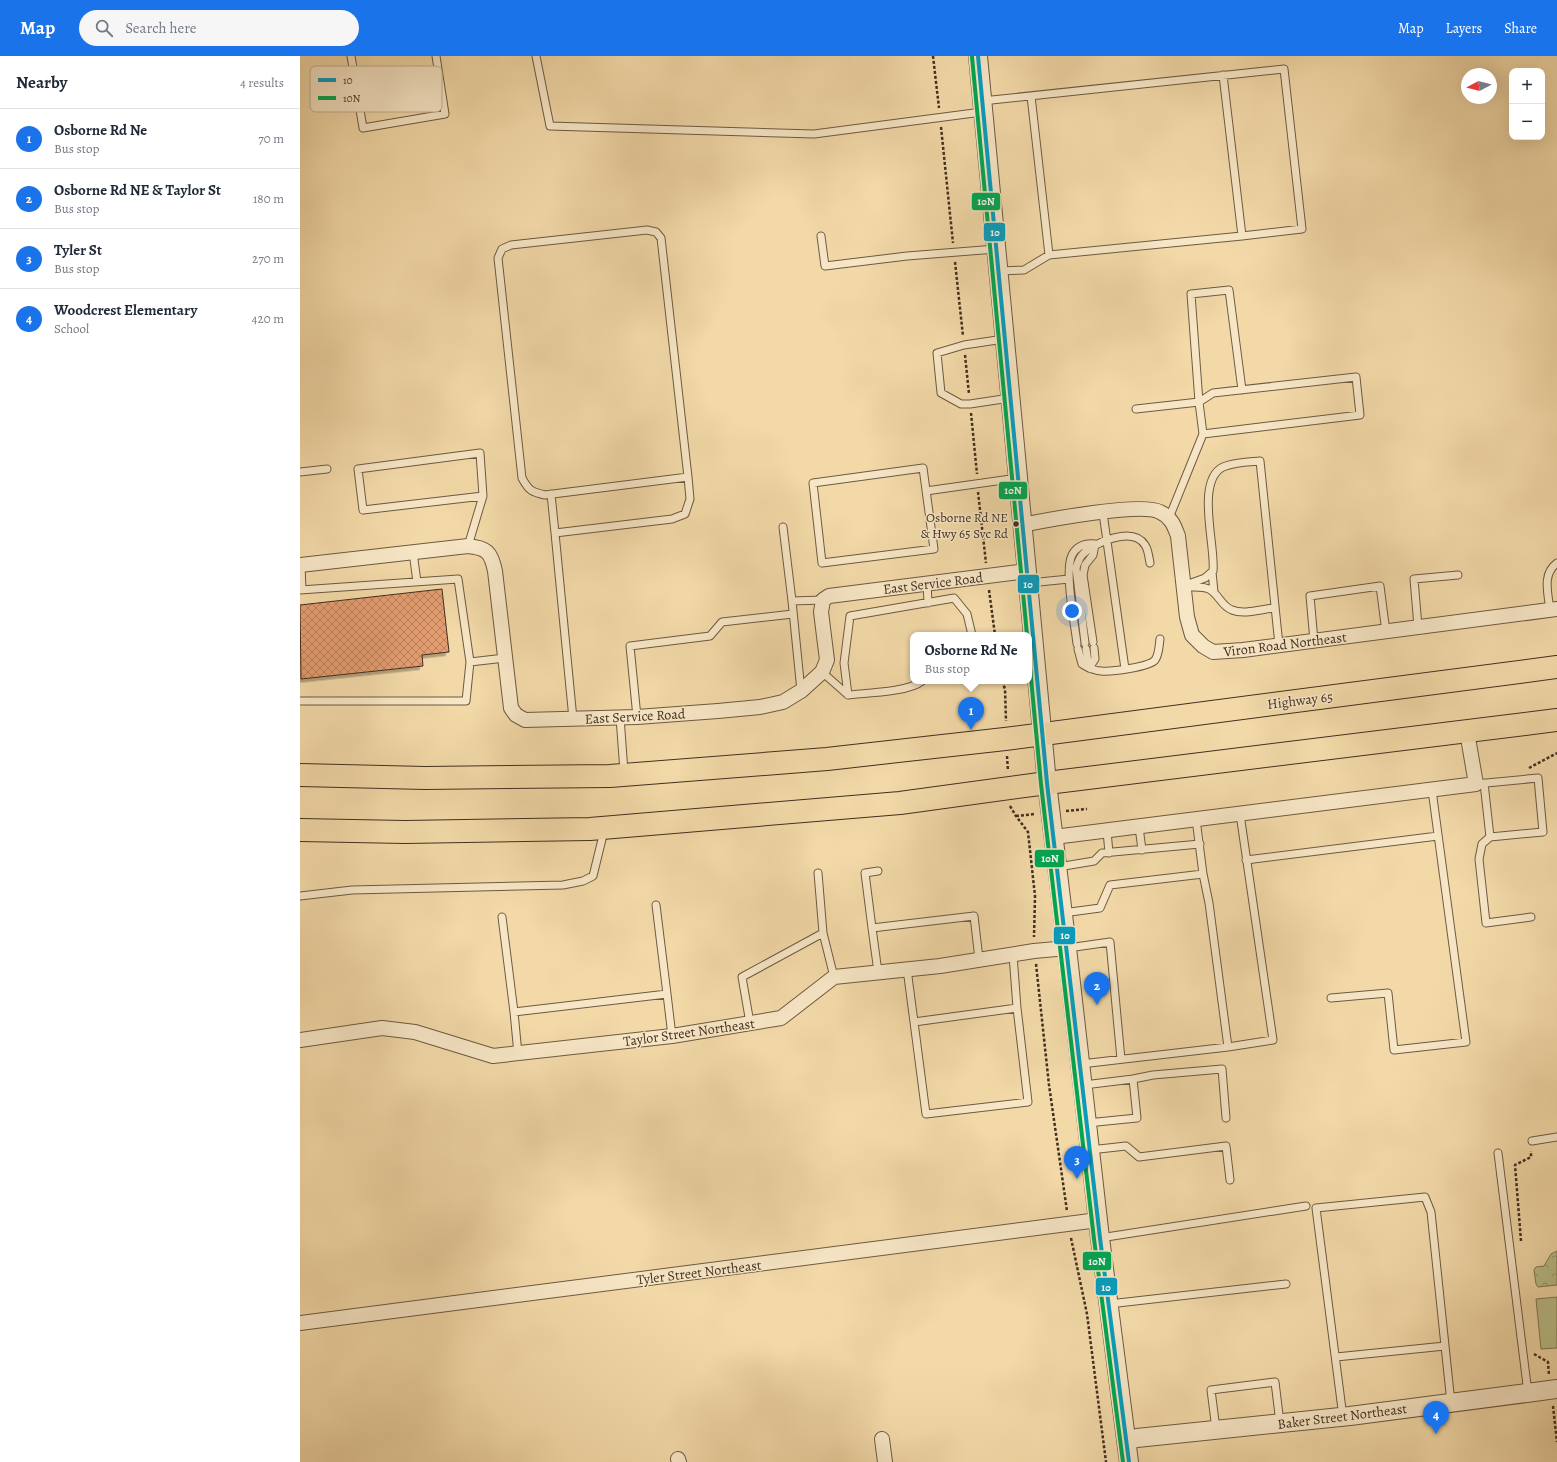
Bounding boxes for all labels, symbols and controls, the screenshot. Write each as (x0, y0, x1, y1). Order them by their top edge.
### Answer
search box (79, 10, 359, 46)
text: Map (20, 15, 55, 41)
icon: search (93, 17, 115, 39)
text: Search here (125, 18, 197, 38)
text: Map (1398, 19, 1424, 38)
text: Layers (1446, 19, 1482, 38)
text: Share (1504, 19, 1537, 38)
legend (310, 66, 442, 112)
north arrow (1461, 68, 1497, 104)
map controls (1509, 68, 1545, 140)
button: + (1509, 68, 1545, 104)
text: Nearby (16, 71, 67, 94)
text: 10 (343, 73, 353, 88)
text: 4 results (240, 74, 284, 91)
text: 10N (343, 91, 361, 106)
button: − (1509, 104, 1545, 140)
text: Osborne Rd Ne (54, 120, 147, 140)
text: 1 (27, 130, 31, 147)
text: 70 m (258, 130, 284, 147)
text: Bus stop (54, 140, 99, 157)
text: Osborne Rd NE & Taylor St (54, 180, 221, 200)
text: 2 (26, 190, 32, 207)
text: 180 m (253, 190, 284, 207)
line badge: 10N (971, 192, 1001, 211)
text: 10N (977, 194, 995, 209)
text: Bus stop (54, 200, 99, 217)
line badge: 10 (983, 222, 1006, 242)
text: 10 (990, 225, 1000, 240)
text: Tyler St (54, 240, 102, 260)
text: 3 (26, 250, 32, 267)
text: 270 m (252, 250, 284, 267)
text: Bus stop (54, 260, 99, 277)
text: Woodcrest Elementary (54, 300, 197, 320)
text: 4 (26, 310, 32, 327)
text: 420 m (252, 310, 284, 327)
text: School (54, 320, 89, 337)
line badge: 10N (998, 481, 1028, 500)
text: 10N (1004, 483, 1022, 498)
place label: Osborne Rd NE & Hwy 65 Svc Rd (920, 509, 1008, 542)
marker: Osborne Rd NE & Hwy 65 Svc Rd (1011, 519, 1021, 529)
street label: East Service Road (882, 568, 985, 599)
line badge: 10 (1017, 574, 1040, 594)
text: 10 (1023, 577, 1033, 592)
your location (1062, 601, 1082, 621)
street label: Viron Road Northeast (1221, 627, 1348, 662)
popup (910, 632, 1032, 684)
text: Osborne Rd Ne (924, 640, 1018, 660)
text: Bus stop (924, 660, 970, 677)
street label: Highway 65 (1266, 687, 1334, 714)
pin: 1 (958, 697, 984, 730)
street label: East Service Road (584, 704, 686, 729)
line badge: 10N (1034, 849, 1065, 868)
text: 10N (1041, 851, 1059, 866)
line badge: 10 (1053, 926, 1076, 945)
text: 10 (1060, 928, 1070, 943)
pin: 2 (1084, 972, 1110, 1005)
street label: Taylor Street Northeast (622, 1014, 756, 1051)
pin: 3 (1064, 1146, 1090, 1179)
line badge: 10N (1082, 1251, 1112, 1271)
text: 10N (1088, 1254, 1106, 1269)
street label: Tyler Street Northeast (636, 1255, 763, 1290)
line badge: 10 (1095, 1277, 1118, 1296)
text: 10 (1101, 1280, 1111, 1295)
street label: Baker Street Northeast (1276, 1399, 1408, 1434)
pin: 4 (1423, 1401, 1449, 1434)

